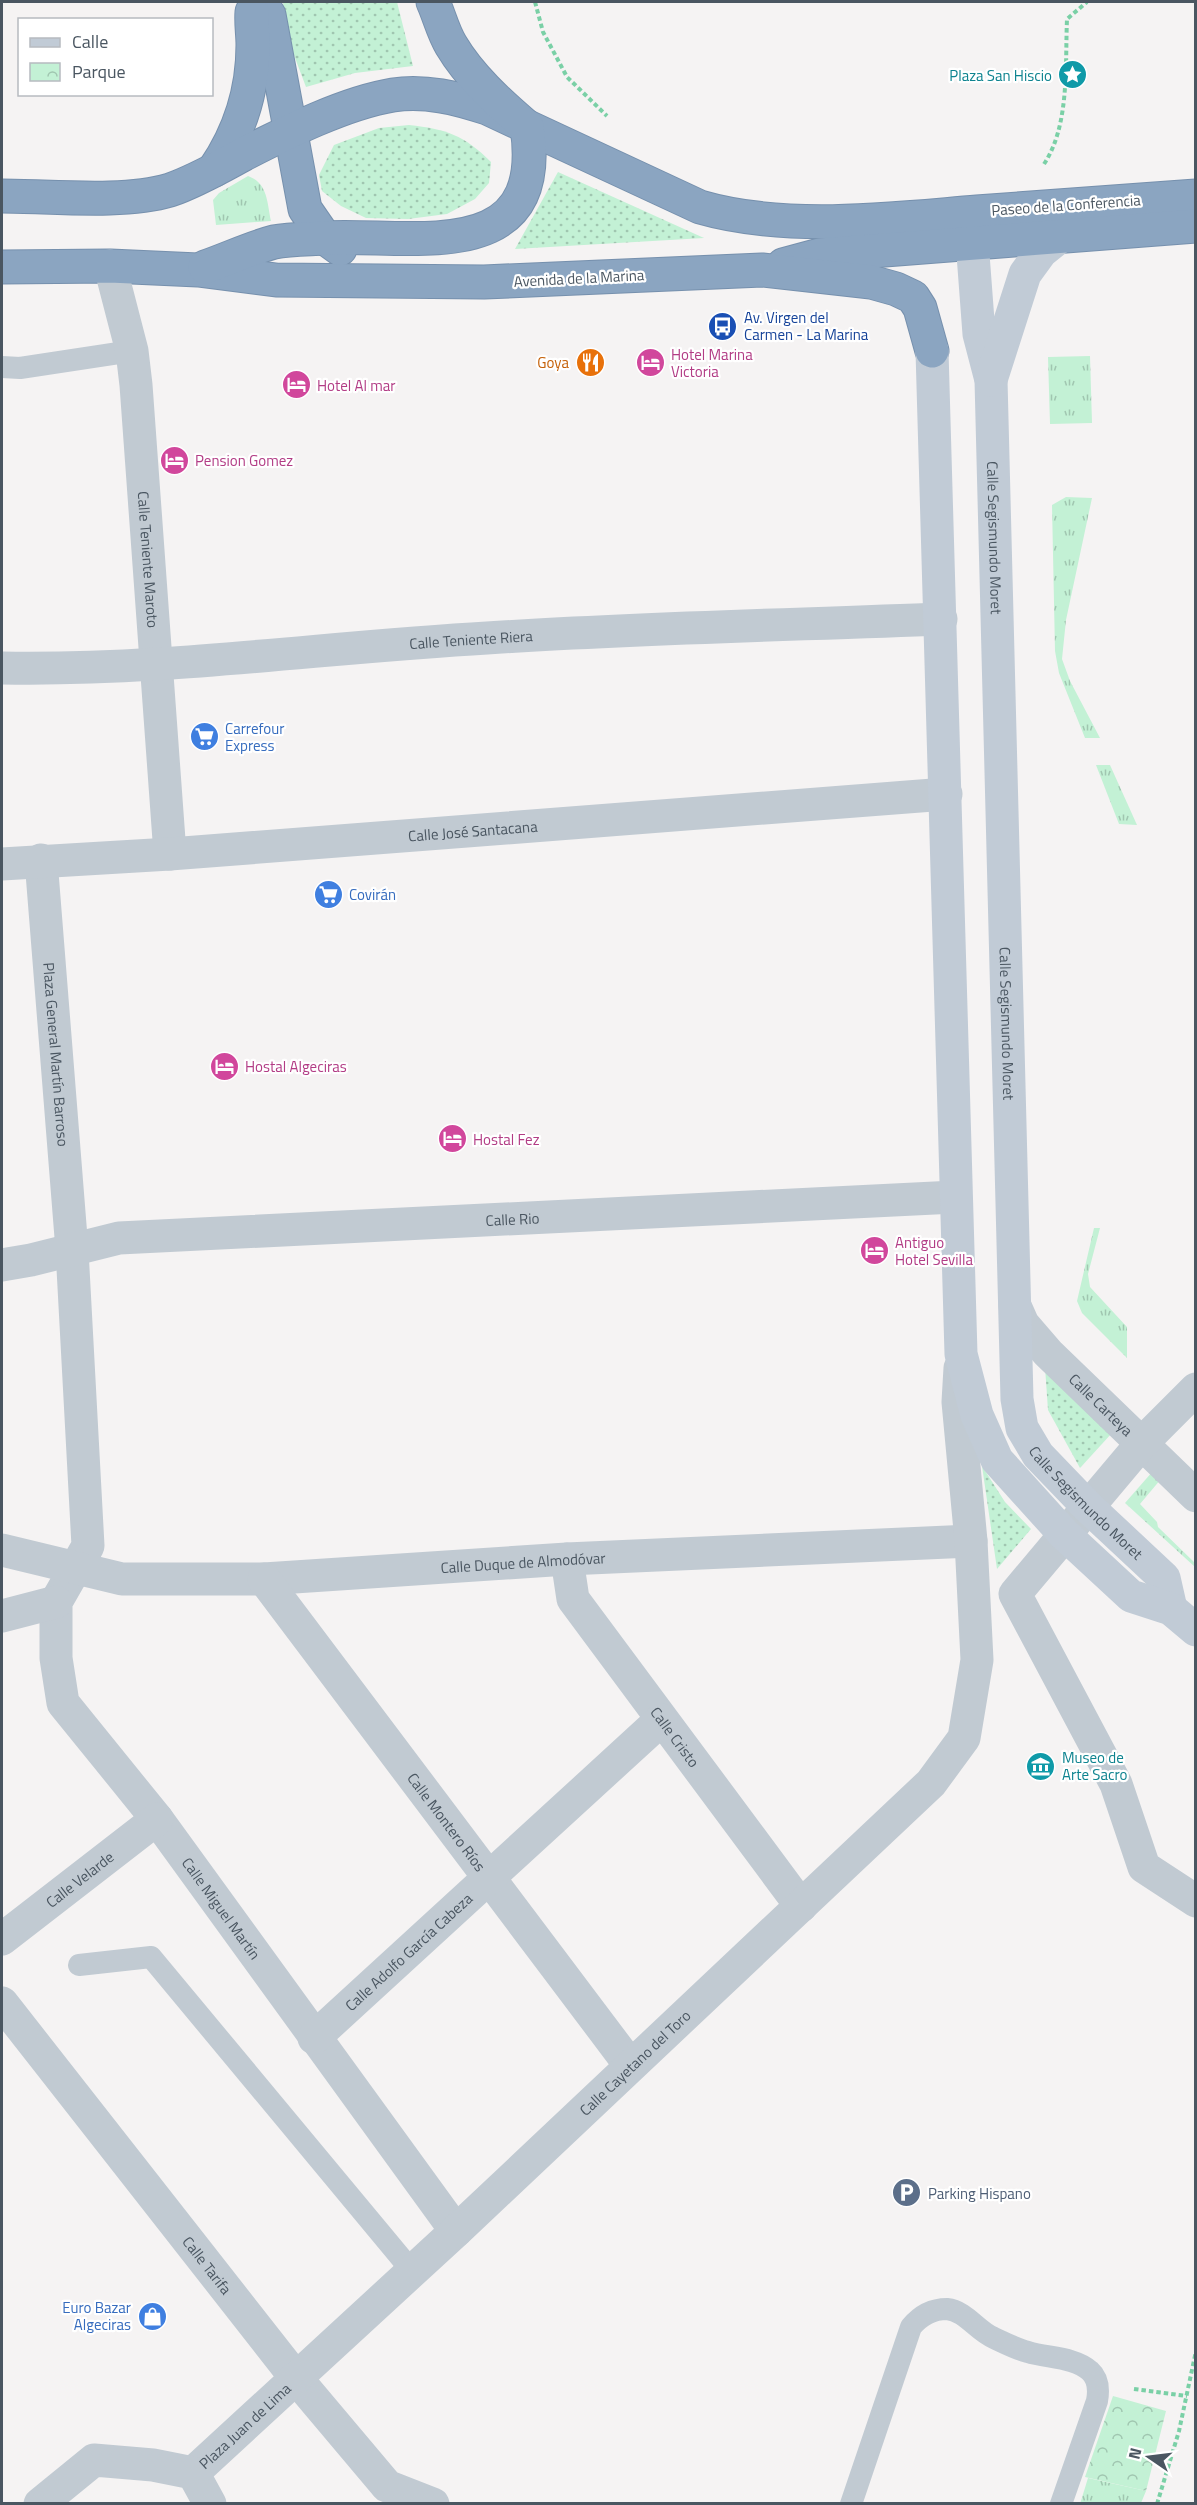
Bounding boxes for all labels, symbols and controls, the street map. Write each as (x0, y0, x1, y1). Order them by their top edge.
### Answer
legend (18, 18, 213, 96)
text: Calle (72, 28, 108, 55)
text: Parque (72, 58, 126, 85)
place icon: Plaza San Hiscio (1057, 59, 1089, 91)
place label: Plaza San Hiscio (949, 64, 1052, 87)
street label: Paseo de la Conferencia (991, 188, 1142, 222)
street label: Avenida de la Marina (513, 263, 645, 293)
place label: Av. Virgen del Carmen - La Marina (744, 306, 869, 346)
bus stop icon: Av. Virgen del Carmen - La Marina (707, 310, 739, 342)
place label: Hotel Marina Victoria (671, 343, 753, 383)
restaurant icon: Goya (574, 346, 606, 378)
hotel icon: Hotel Marina Victoria (634, 347, 666, 379)
place label: Goya (537, 351, 569, 374)
hotel icon: Hotel Al mar (280, 369, 312, 401)
place label: Hotel Al mar (317, 374, 395, 397)
hotel icon: Pension Gomez (158, 444, 190, 476)
place label: Pension Gomez (195, 449, 293, 472)
street label: Calle Segismundo Moret (982, 461, 1008, 615)
street label: Calle Teniente Maroto (132, 490, 165, 629)
street label: Calle Teniente Riera (408, 624, 534, 655)
place label: Carrefour Express (225, 717, 284, 757)
supermarket icon: Carrefour Express (188, 721, 220, 753)
street label: Calle José Santacana (407, 814, 539, 847)
supermarket icon: Covirán (312, 878, 344, 910)
place label: Covirán (349, 883, 396, 906)
street label: Calle Segismundo Moret (994, 947, 1021, 1101)
street label: Plaza General Martín Barroso (38, 961, 75, 1147)
hotel icon: Hostal Algeciras (208, 1050, 240, 1082)
place label: Hostal Algeciras (245, 1055, 347, 1078)
hotel icon: Hostal Fez (436, 1123, 468, 1155)
place label: Hostal Fez (473, 1128, 540, 1151)
street label: Calle Rio (485, 1206, 540, 1232)
place label: Antiguo Hotel Sevilla (895, 1231, 974, 1271)
hotel icon: Antiguo Hotel Sevilla (858, 1235, 890, 1267)
street label: Calle Carteya (1064, 1368, 1139, 1441)
street label: Calle Segismundo Moret (1023, 1441, 1149, 1565)
street label: Calle Duque de Almodóvar (440, 1546, 606, 1579)
street label: Calle Cristo (645, 1702, 706, 1772)
place label: Museo de Arte Sacro (1062, 1746, 1127, 1786)
museum icon: Museo de Arte Sacro (1025, 1750, 1057, 1782)
street label: Calle Montero Ríos (402, 1768, 492, 1876)
street label: Calle Velarde (40, 1845, 118, 1913)
street label: Calle Miguel Martín (177, 1852, 267, 1964)
street label: Calle Adolfo García Cabeza (339, 1887, 478, 2016)
street label: Calle Cayetano del Toro (574, 2004, 696, 2121)
parking icon: Parking Hispano (891, 2177, 923, 2209)
place label: Parking Hispano (928, 2182, 1031, 2205)
street label: Calle Tarifa (177, 2231, 238, 2300)
place label: Euro Bazar Algeciras (62, 2296, 131, 2336)
shop icon: Euro Bazar Algeciras (136, 2300, 168, 2332)
street label: Plaza Juan de Lima (193, 2377, 296, 2474)
north arrow (1119, 2427, 1179, 2487)
text: N (1121, 2445, 1147, 2462)

